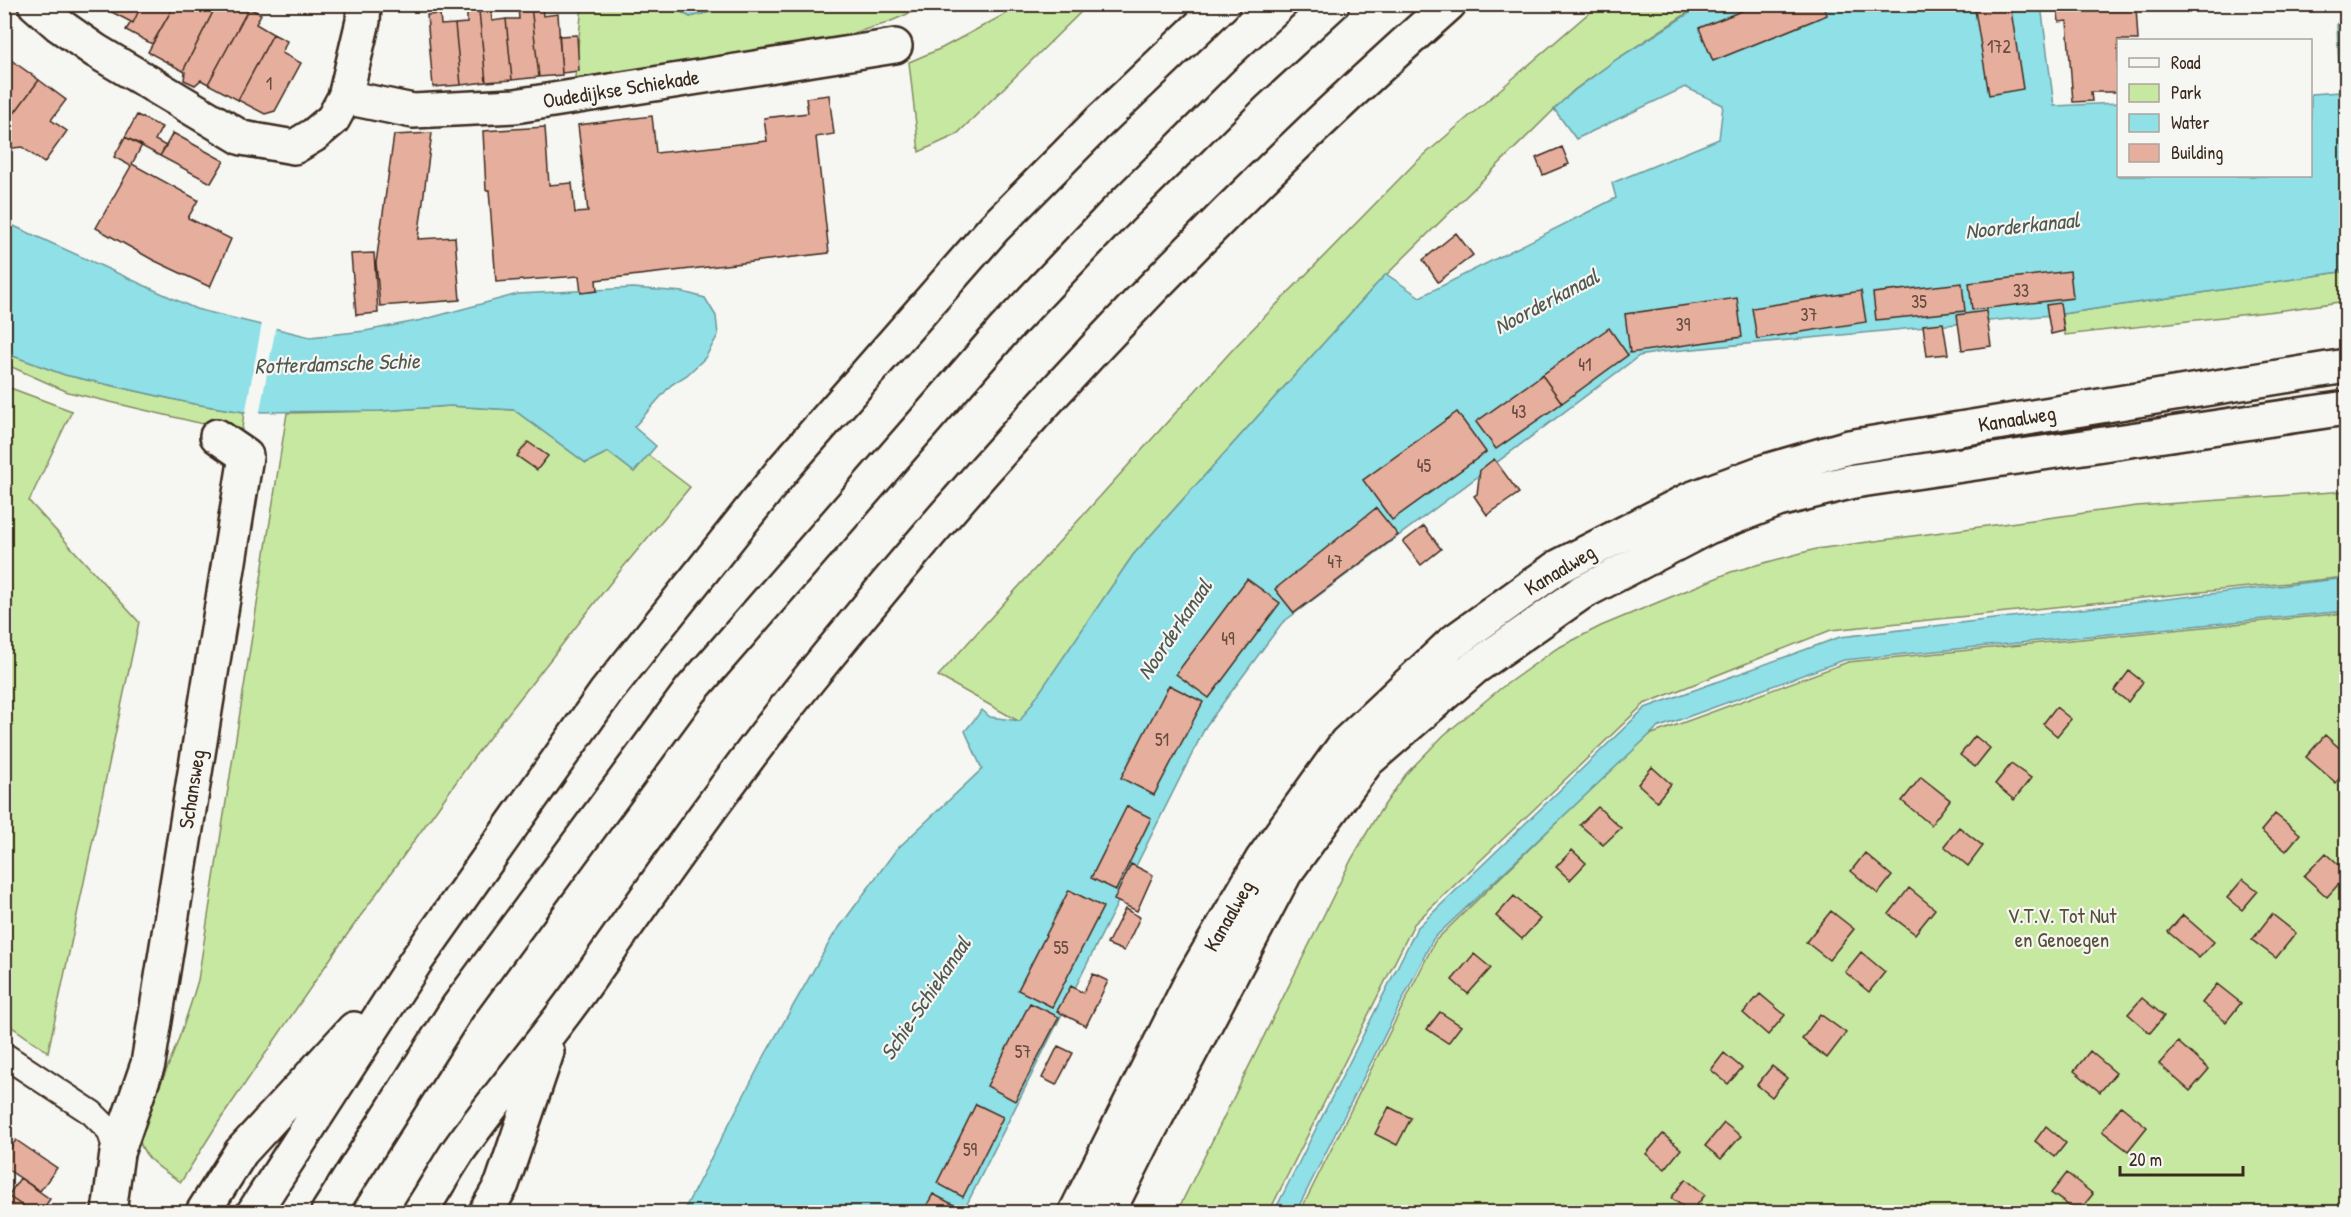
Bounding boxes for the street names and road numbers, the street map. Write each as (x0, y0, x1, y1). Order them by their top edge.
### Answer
street label: Oudedijkse Schiekade (541, 62, 701, 115)
street label: Kanaalweg (1976, 398, 2058, 439)
street label: Kanaalweg (1519, 537, 1601, 602)
street label: Schansweg (171, 747, 212, 831)
street label: Kanaalweg (1196, 875, 1261, 957)

